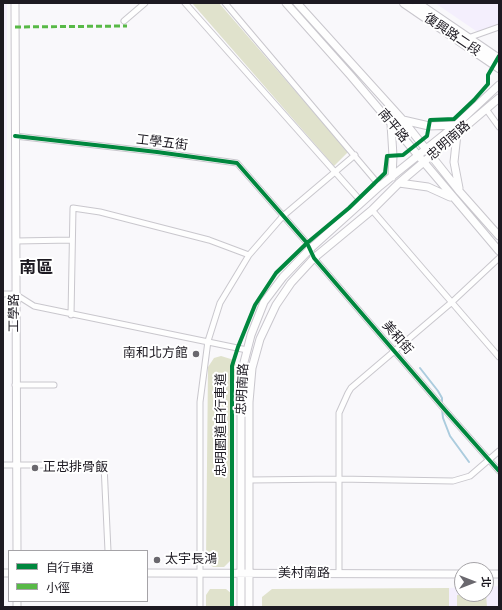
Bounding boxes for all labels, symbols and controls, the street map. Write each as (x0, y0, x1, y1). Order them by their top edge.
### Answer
street label: 復興路二段 (421, 10, 483, 60)
street label: 南平路 (374, 106, 412, 146)
street label: 忠明南路 (424, 118, 474, 164)
street label: 工學五街 (135, 132, 189, 154)
district label: 南區 (19, 259, 53, 279)
street label: 工學路 (7, 294, 23, 332)
street label: 美和街 (378, 318, 416, 358)
place label: 南和北方館 (123, 346, 188, 362)
marker: 南和北方館 (191, 349, 201, 359)
street label: 忠明南路 (234, 363, 252, 415)
street label: 忠明園道自行車道 (214, 373, 230, 477)
place label: 正忠排骨飯 (43, 460, 108, 476)
marker: 正忠排骨飯 (30, 463, 40, 473)
legend (8, 550, 148, 602)
place label: 太宇長鴻 (165, 552, 217, 568)
marker: 太宇長鴻 (152, 555, 162, 565)
text: 自行車道 (46, 561, 94, 575)
north arrow (454, 562, 494, 602)
street label: 美村南路 (278, 566, 330, 582)
text: 北 (479, 577, 492, 588)
text: 小徑 (46, 581, 70, 595)

